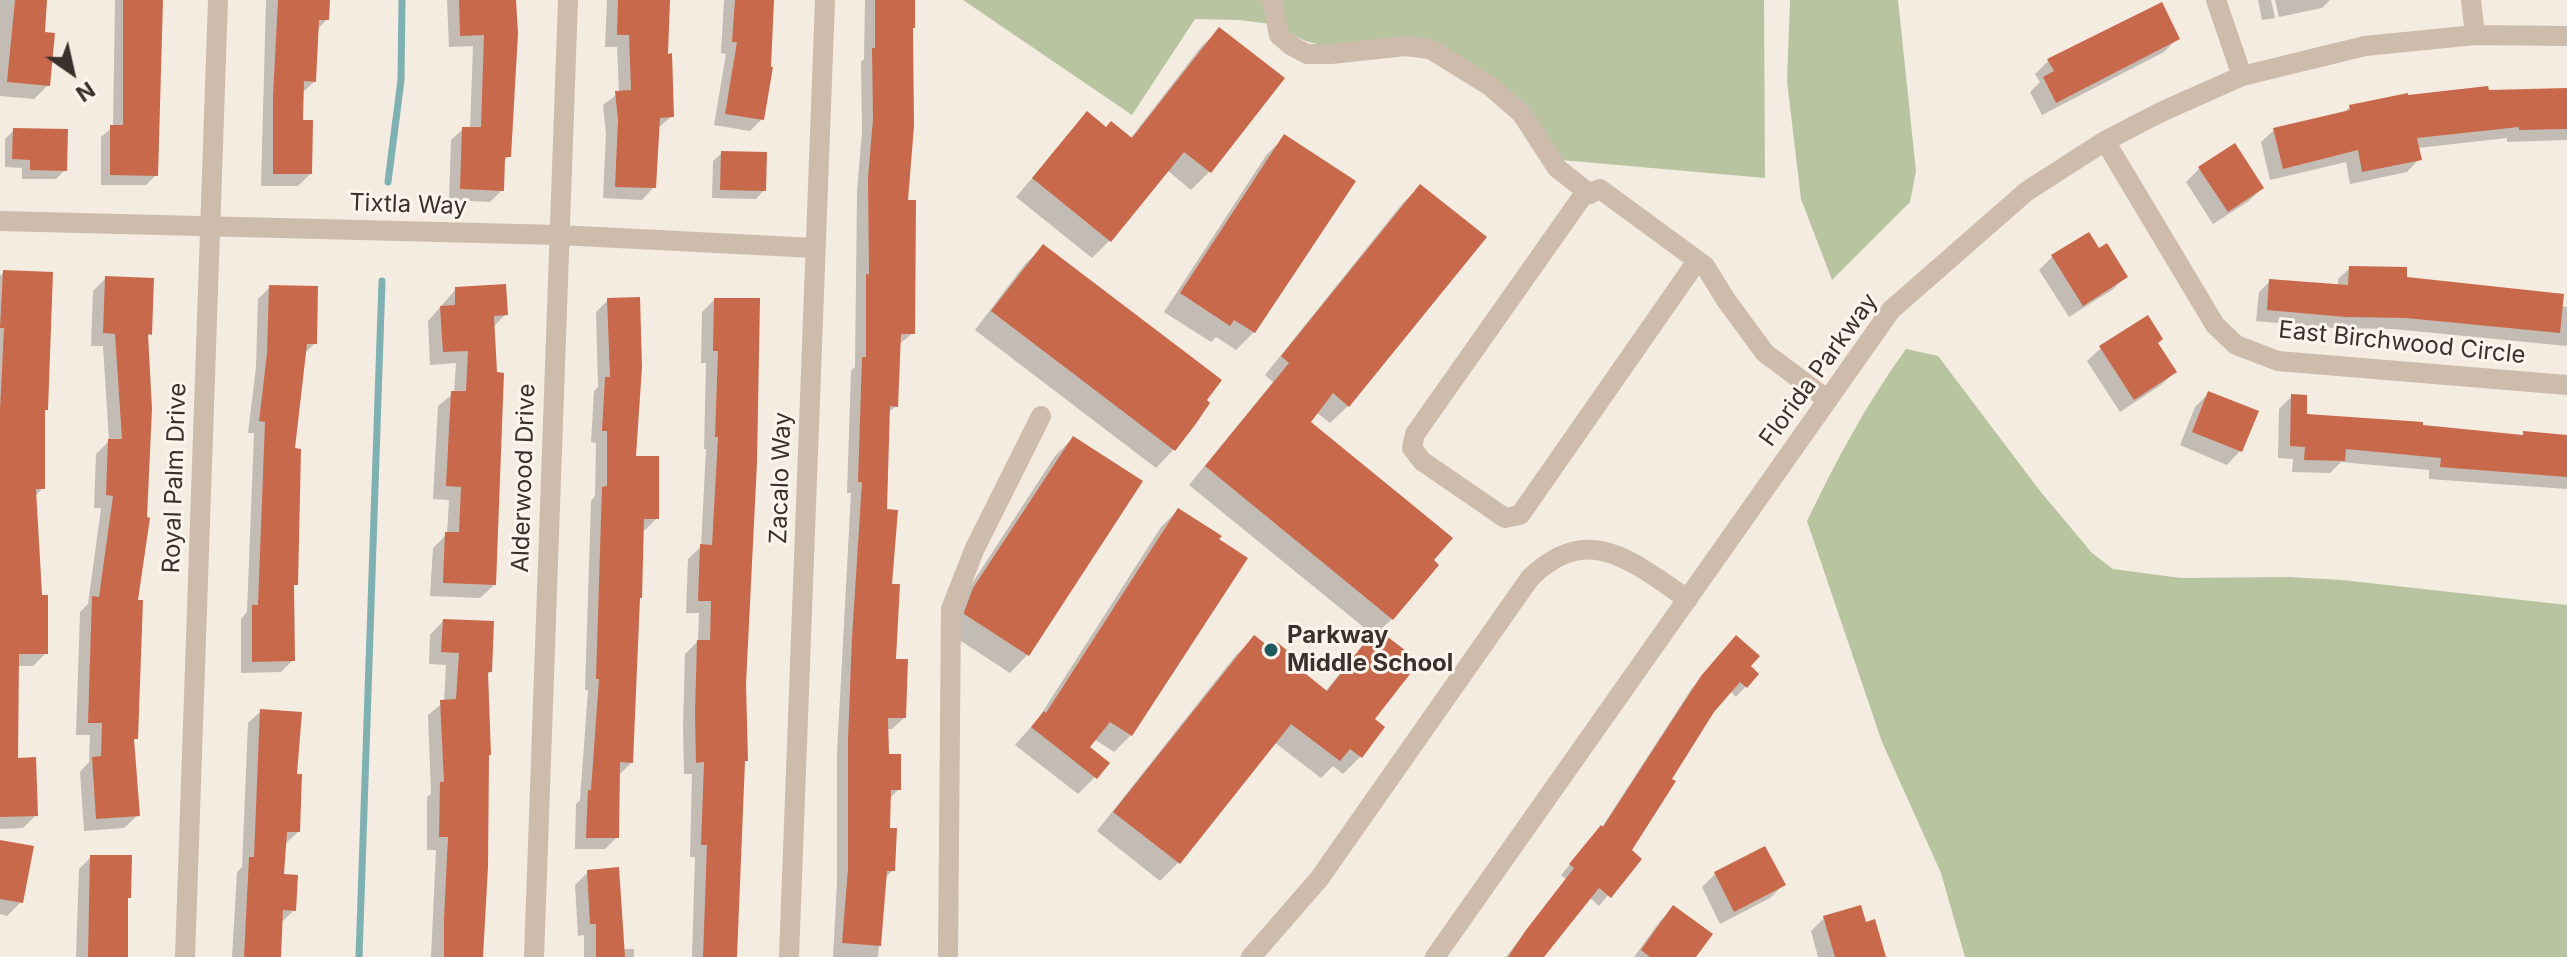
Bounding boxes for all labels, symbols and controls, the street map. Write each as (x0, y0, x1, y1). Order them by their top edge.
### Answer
north arrow (32, 32, 112, 112)
text: N (71, 76, 100, 107)
street label: Tixtla Way (349, 189, 467, 221)
street label: Florida Parkway (1754, 288, 1884, 452)
street label: East Birchwood Circle (2277, 316, 2527, 370)
street label: Royal Palm Drive (157, 382, 193, 574)
street label: Alderwood Drive (506, 383, 542, 573)
street label: Zacalo Way (764, 412, 798, 544)
place label: Parkway Middle School (1287, 622, 1453, 678)
marker: Parkway Middle School (1262, 641, 1280, 659)

